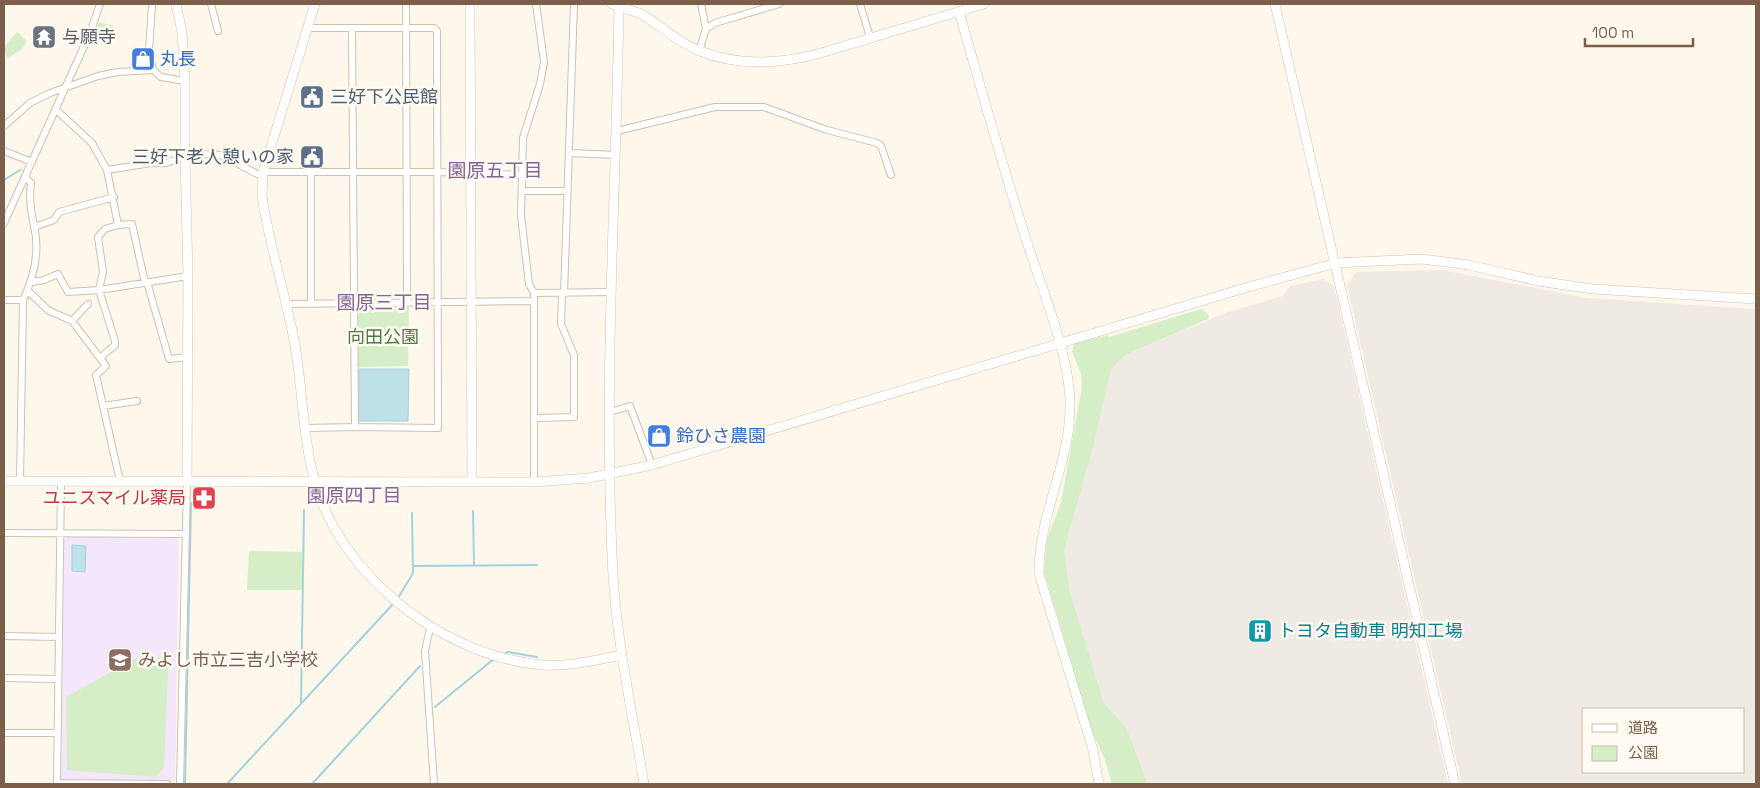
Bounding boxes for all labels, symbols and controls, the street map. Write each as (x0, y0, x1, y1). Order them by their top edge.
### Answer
scale bar (1585, 15, 1692, 47)
text: 100 m (1592, 23, 1634, 42)
temple icon: 与願寺 (31, 24, 57, 50)
place label: 与願寺 (62, 25, 116, 48)
shop icon: 丸長 (130, 46, 156, 72)
place label: 丸長 (160, 47, 196, 70)
public building icon: 三好下公民館 (299, 84, 325, 110)
place label: 三好下公民館 (330, 85, 438, 108)
public building icon: 三好下老人憩いの家 (299, 144, 325, 170)
place label: 三好下老人憩いの家 (132, 145, 294, 168)
district label: 園原五丁目 (447, 158, 543, 183)
district label: 園原三丁目 (336, 290, 432, 315)
park label: 向田公園 (347, 325, 419, 348)
shop icon: 鈴ひさ農園 (646, 423, 672, 449)
place label: 鈴ひさ農園 (676, 424, 766, 447)
district label: 園原四丁目 (306, 483, 402, 508)
pharmacy icon: ユニスマイル薬局 (191, 485, 217, 511)
place label: ユニスマイル薬局 (43, 486, 186, 509)
building icon: トヨタ自動車 明知工場 (1247, 618, 1273, 644)
place label: トヨタ自動車 明知工場 (1278, 619, 1463, 642)
school or university icon: みよし市立三吉小学校 (107, 647, 133, 673)
place label: みよし市立三吉小学校 (138, 648, 318, 671)
legend (1582, 708, 1745, 773)
text: 道路 (1628, 718, 1658, 737)
text: 公園 (1628, 743, 1658, 762)

